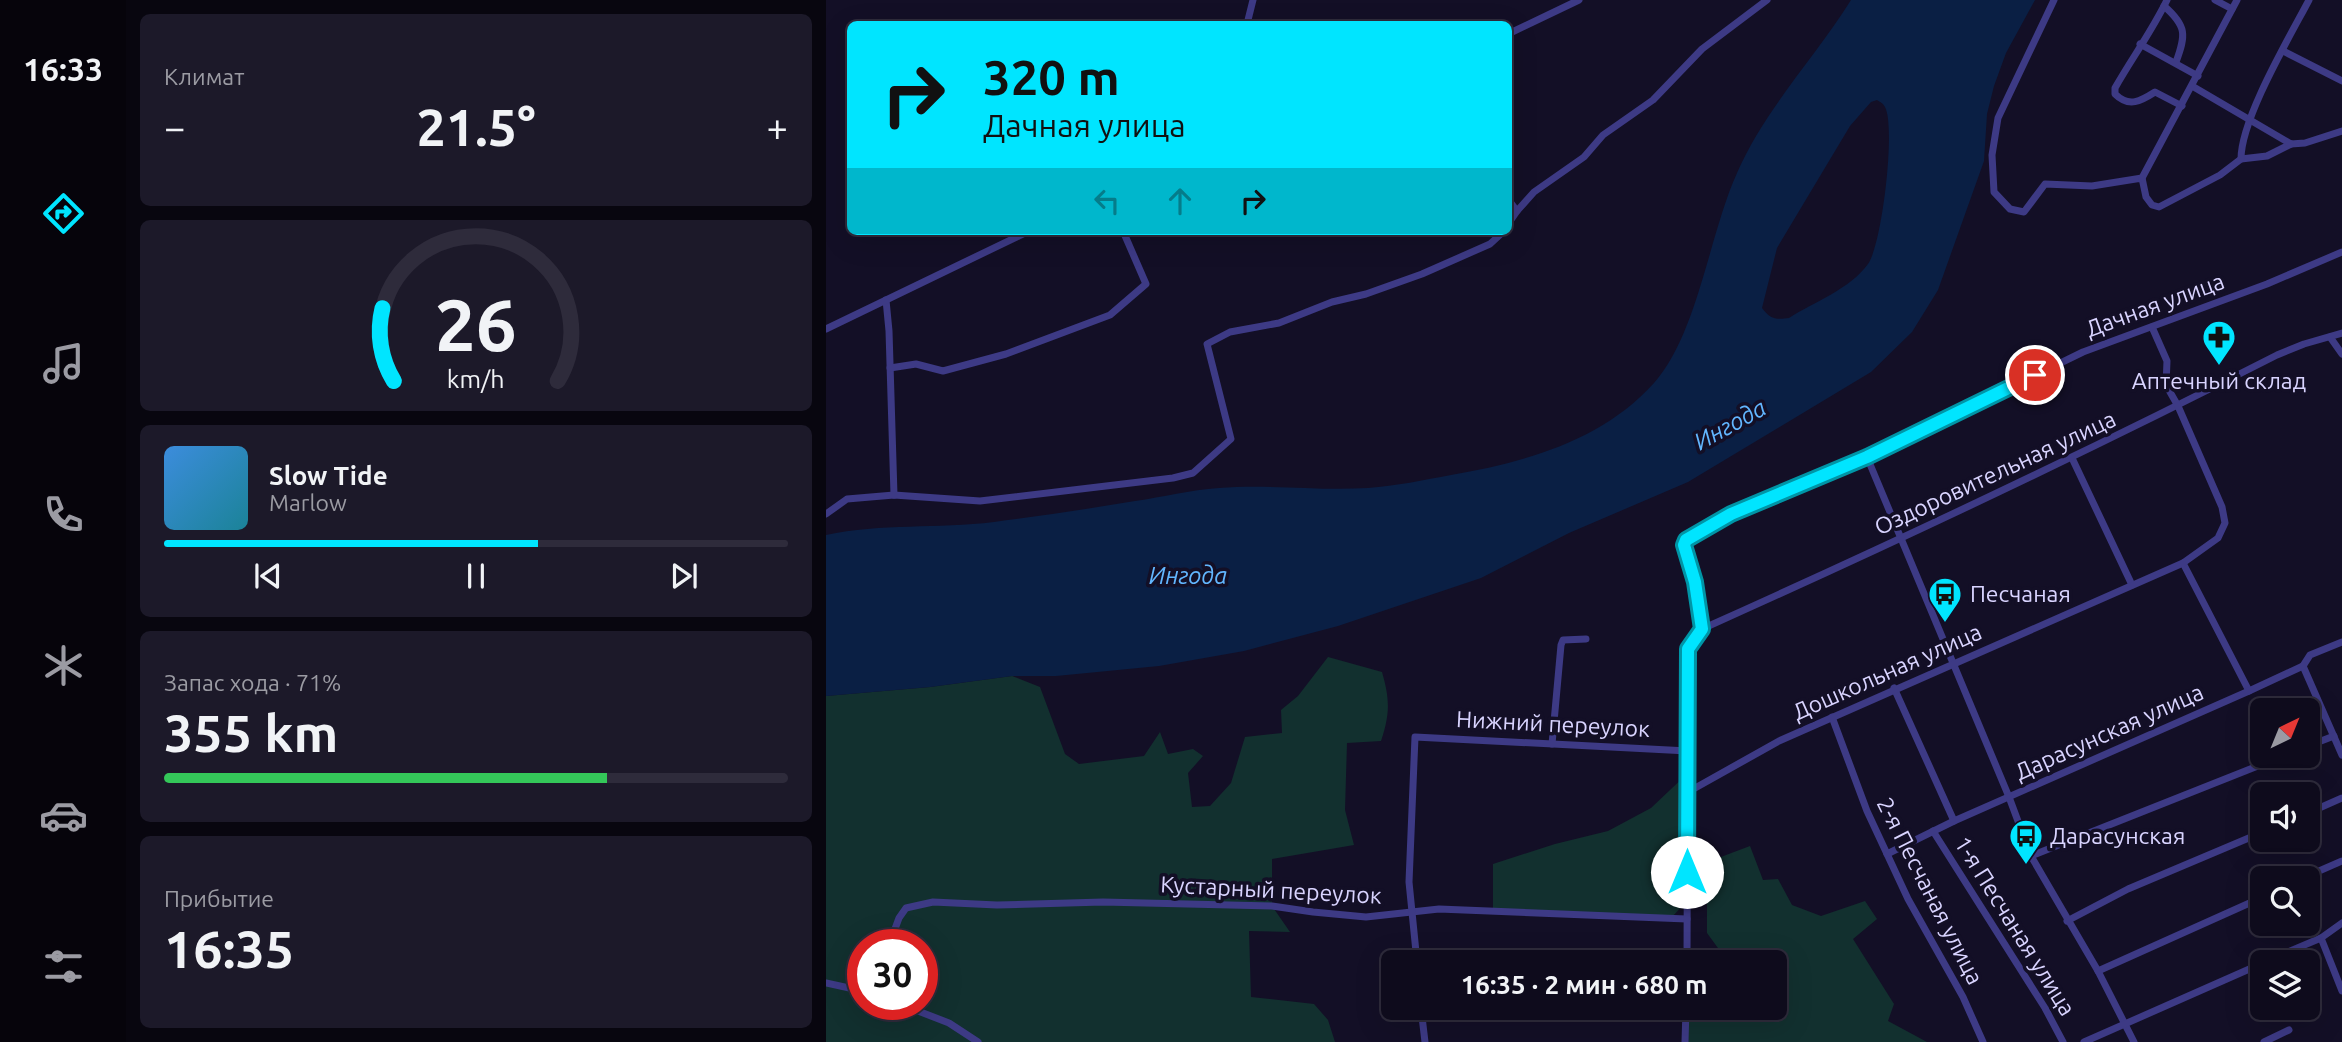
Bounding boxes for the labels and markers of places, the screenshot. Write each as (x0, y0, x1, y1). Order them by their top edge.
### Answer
pharmacy icon: Аптечный склад (2200, 318, 2238, 367)
pin (2005, 345, 2065, 405)
place label: Аптечный склад (2132, 368, 2306, 393)
bus stop icon: Песчаная (1926, 575, 1964, 624)
place label: Песчаная (1970, 581, 2071, 606)
bus stop icon: Дарасунская (2007, 817, 2045, 866)
place label: Дарасунская (2050, 823, 2185, 848)

